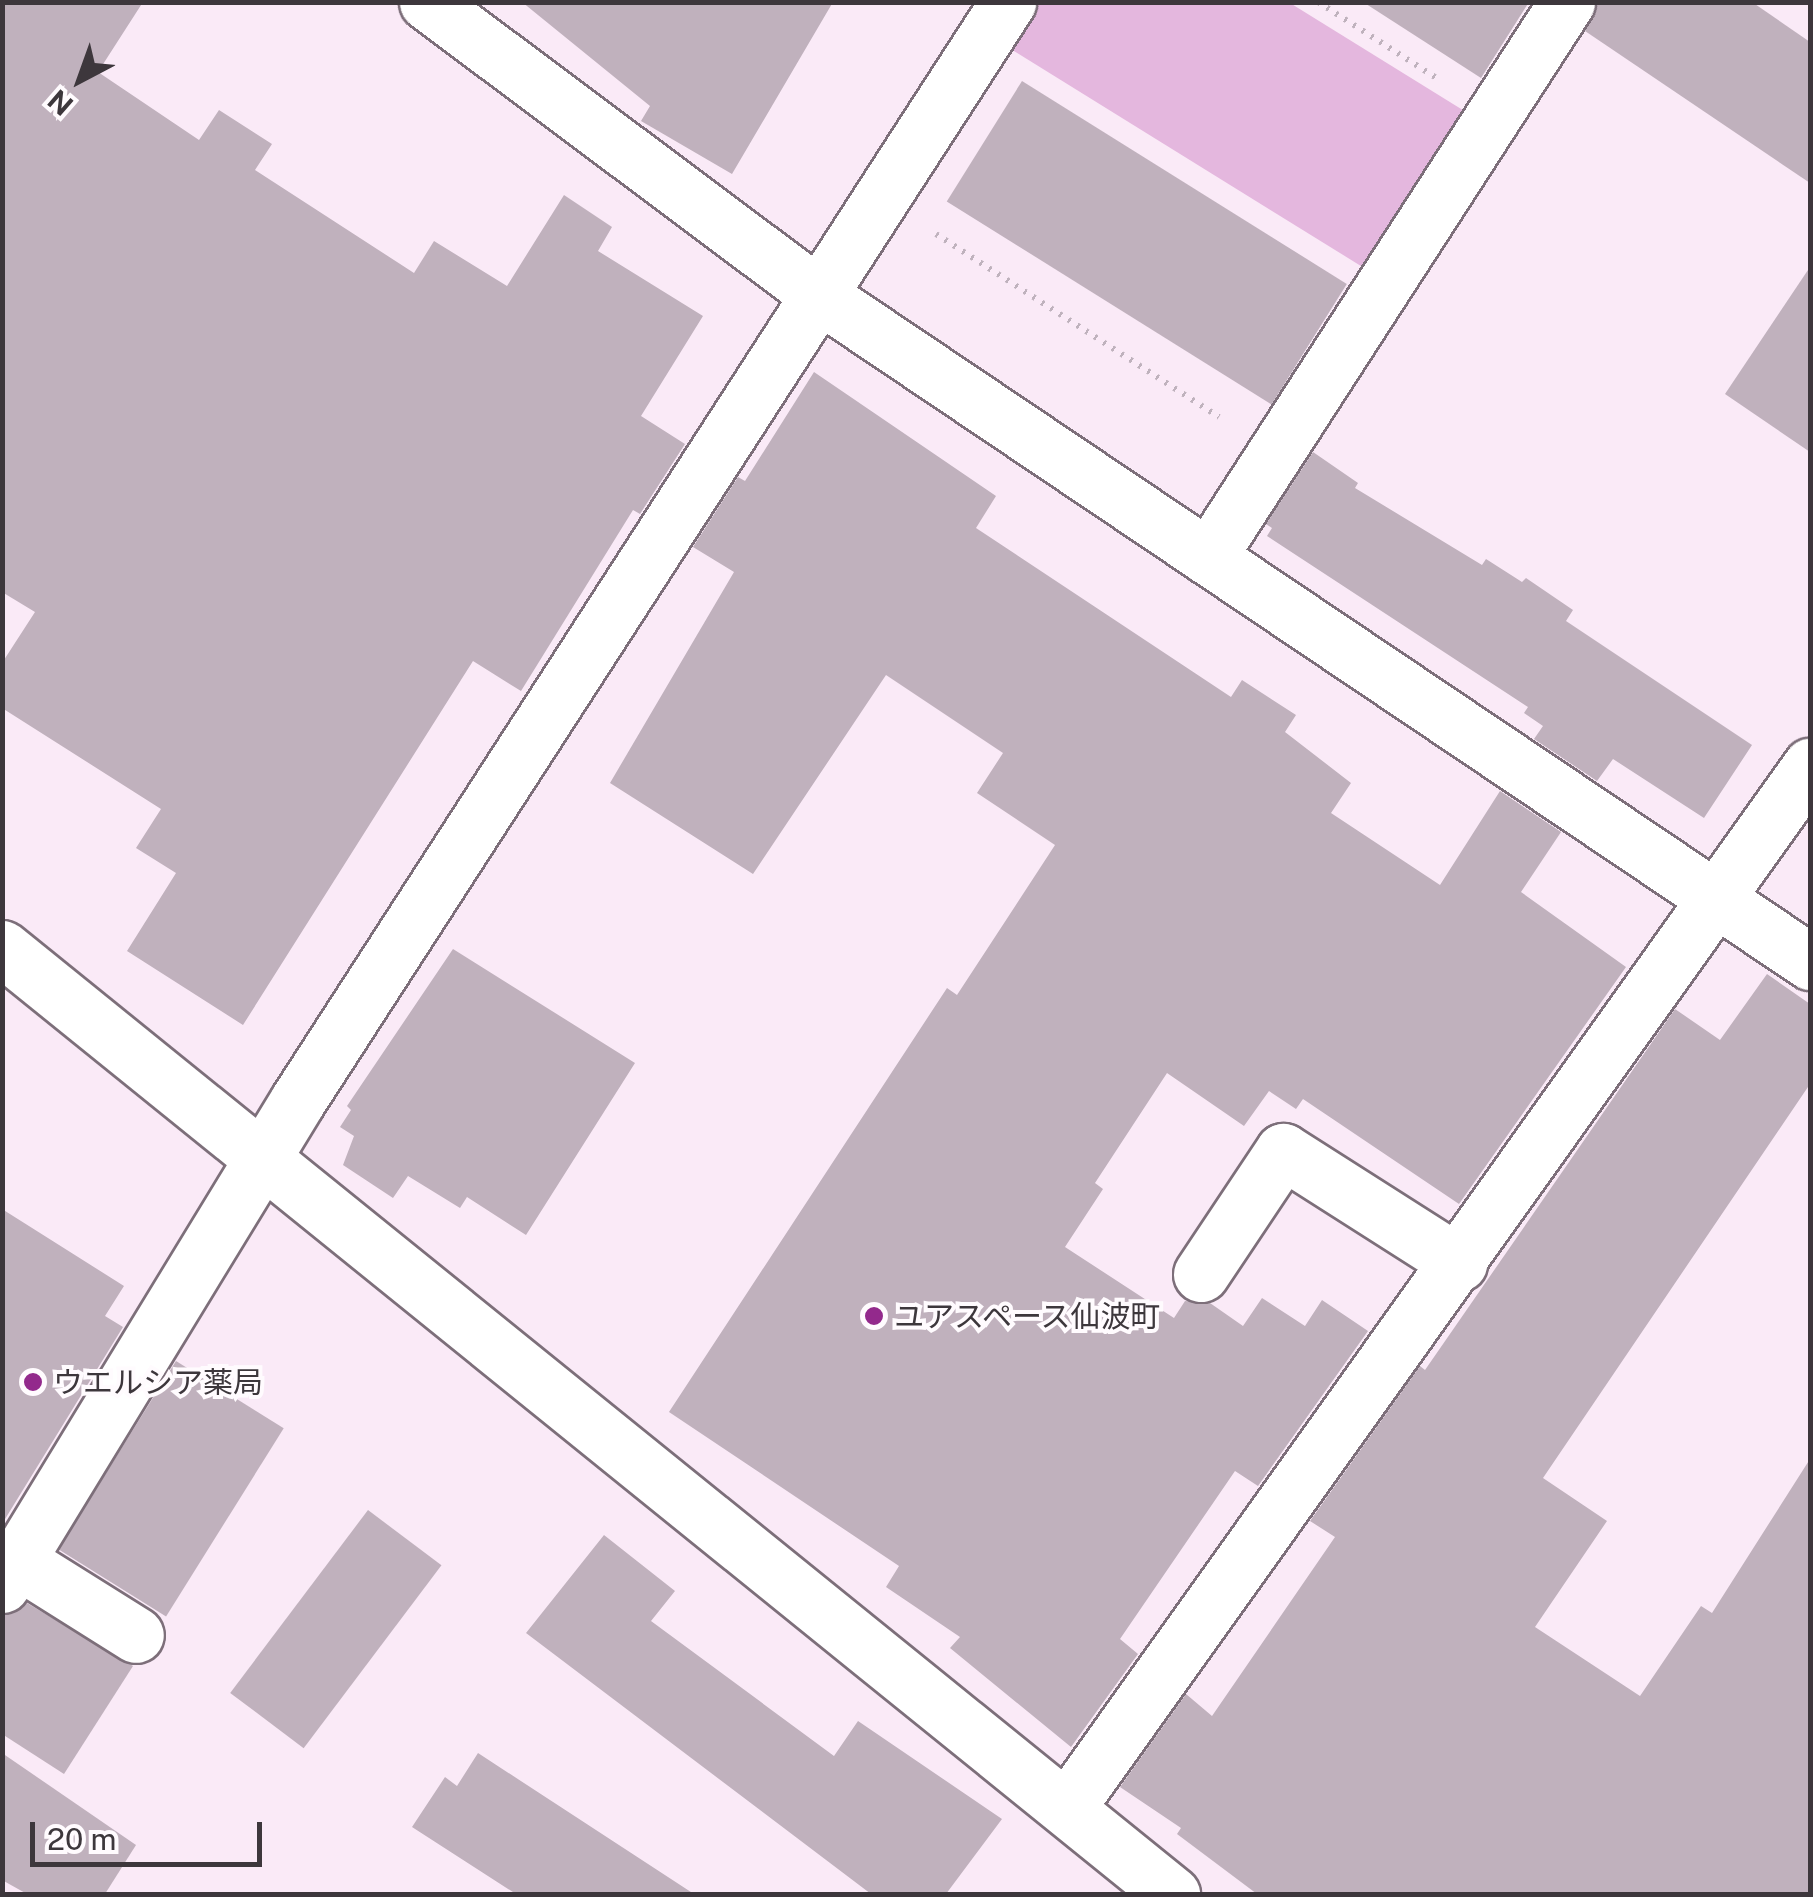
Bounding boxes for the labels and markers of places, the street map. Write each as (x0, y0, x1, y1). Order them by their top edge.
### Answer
place label: ユアスペース仙波町 (894, 1298, 1164, 1334)
marker: ユアスペース仙波町 (863, 1305, 885, 1327)
place label: ウエルシア薬局 (53, 1364, 263, 1400)
marker: ウエルシア薬局 (22, 1371, 44, 1393)

